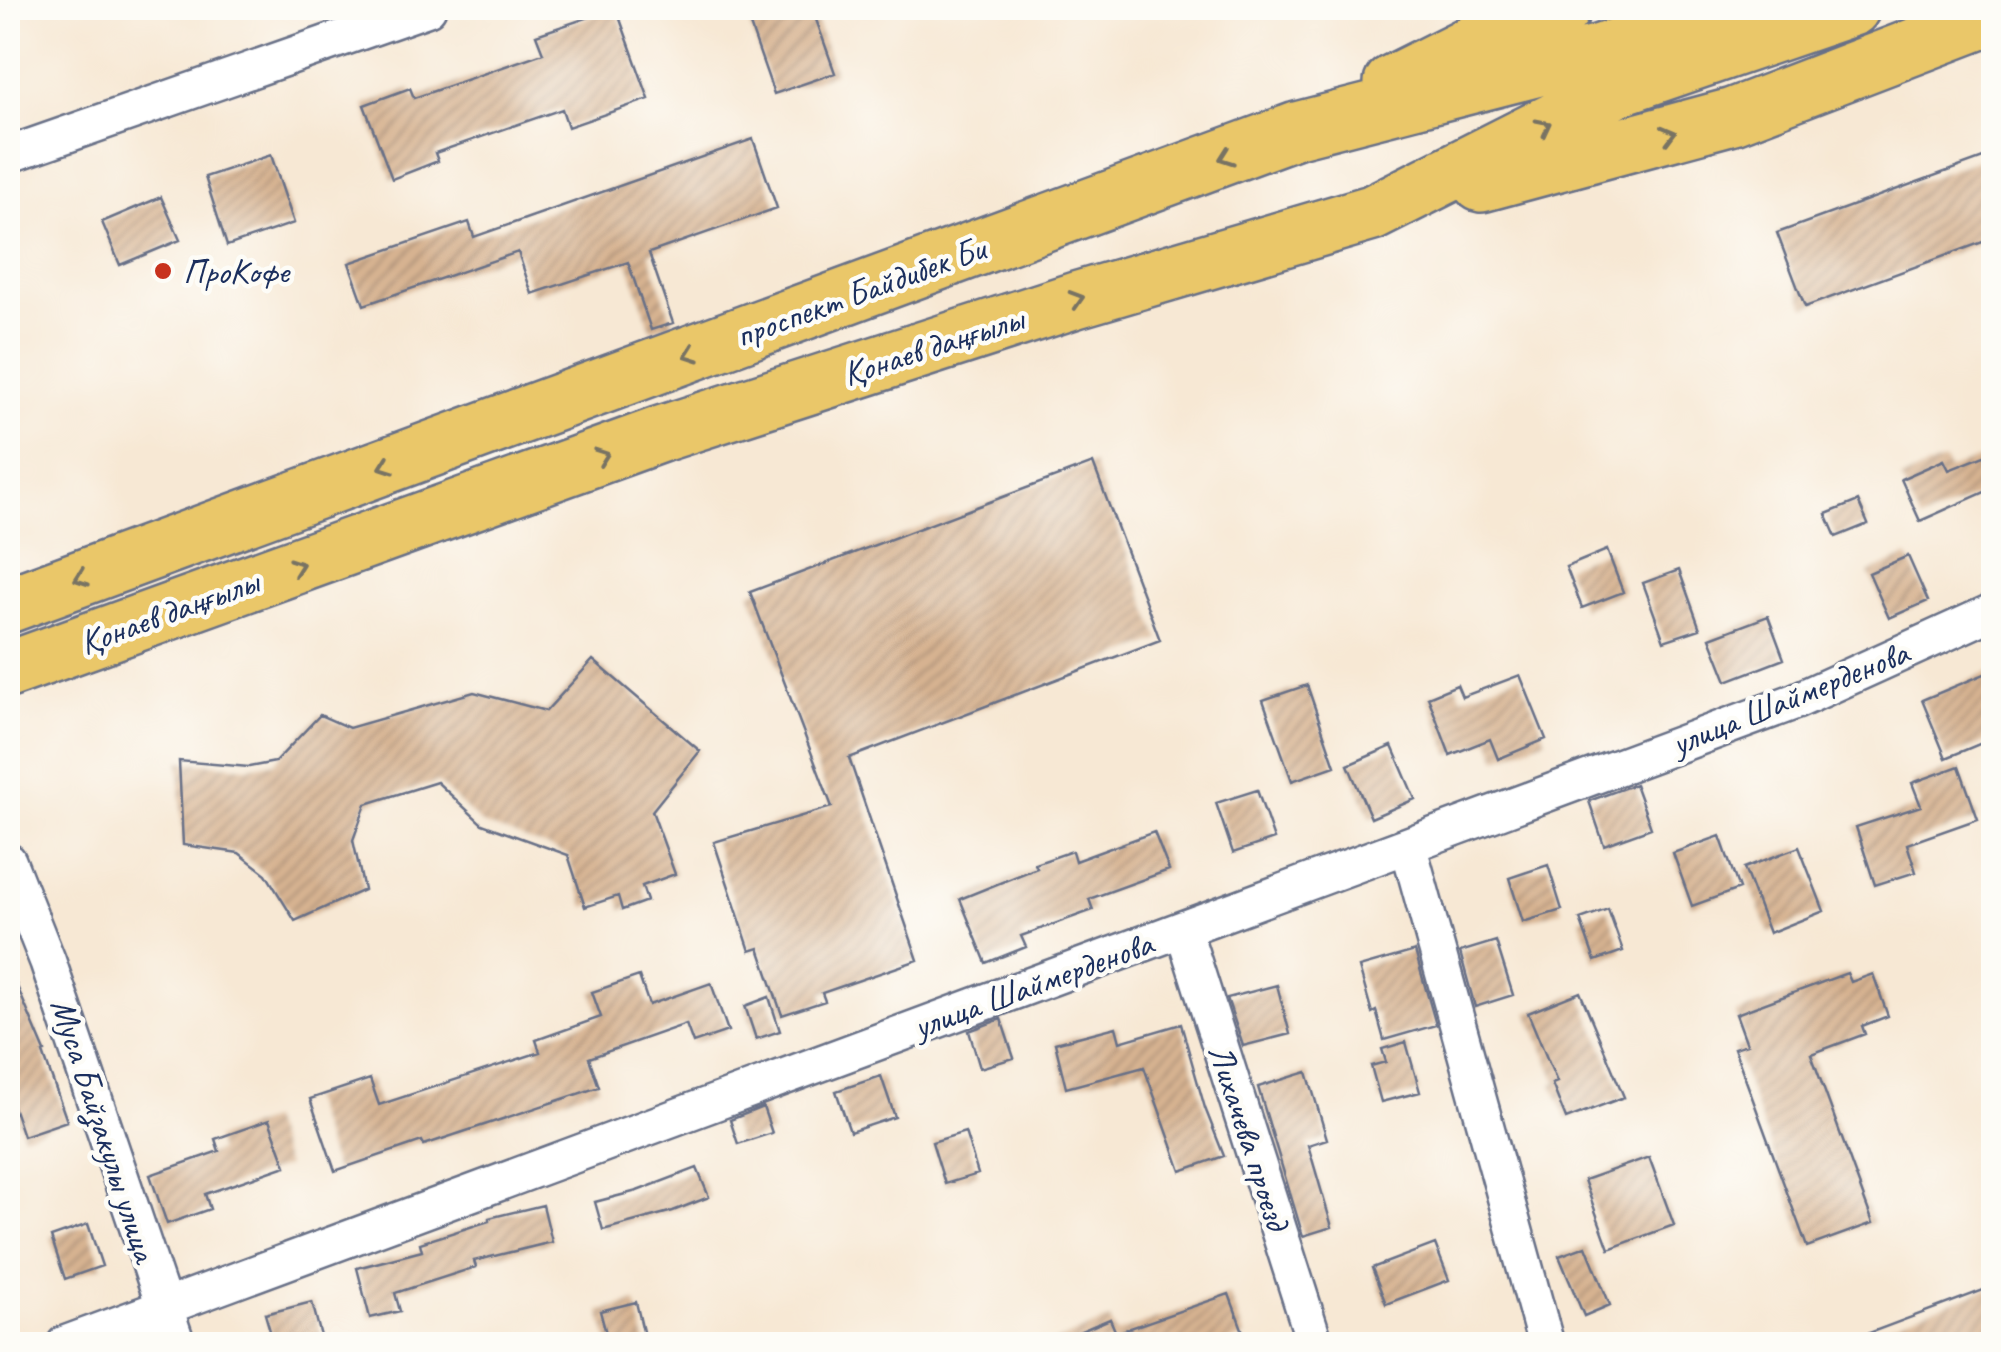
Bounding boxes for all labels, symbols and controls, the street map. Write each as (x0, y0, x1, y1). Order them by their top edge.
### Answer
one-way arrow (1534, 119, 1552, 138)
one-way arrow (1660, 124, 1677, 145)
one-way arrow (1219, 145, 1236, 166)
street label: проспект Байдибек Би (729, 225, 994, 358)
place label: ПроКофе (183, 249, 291, 294)
marker: ПроКофе (152, 260, 174, 282)
one-way arrow (1068, 291, 1085, 311)
street label: Қонаев даңғылы (837, 295, 1031, 396)
one-way arrow (684, 342, 701, 363)
one-way arrow (593, 447, 610, 468)
one-way arrow (379, 454, 396, 475)
one-way arrow (287, 557, 304, 578)
street label: Қонаев даңғылы (73, 558, 267, 665)
one-way arrow (74, 566, 91, 587)
street label: улица Шаймерденова (1663, 629, 1918, 767)
street label: улица Шаймерденова (905, 920, 1162, 1050)
street label: Муса Байзакулы улица (40, 993, 169, 1270)
street label: Лихачева проезд (1198, 1039, 1301, 1239)

